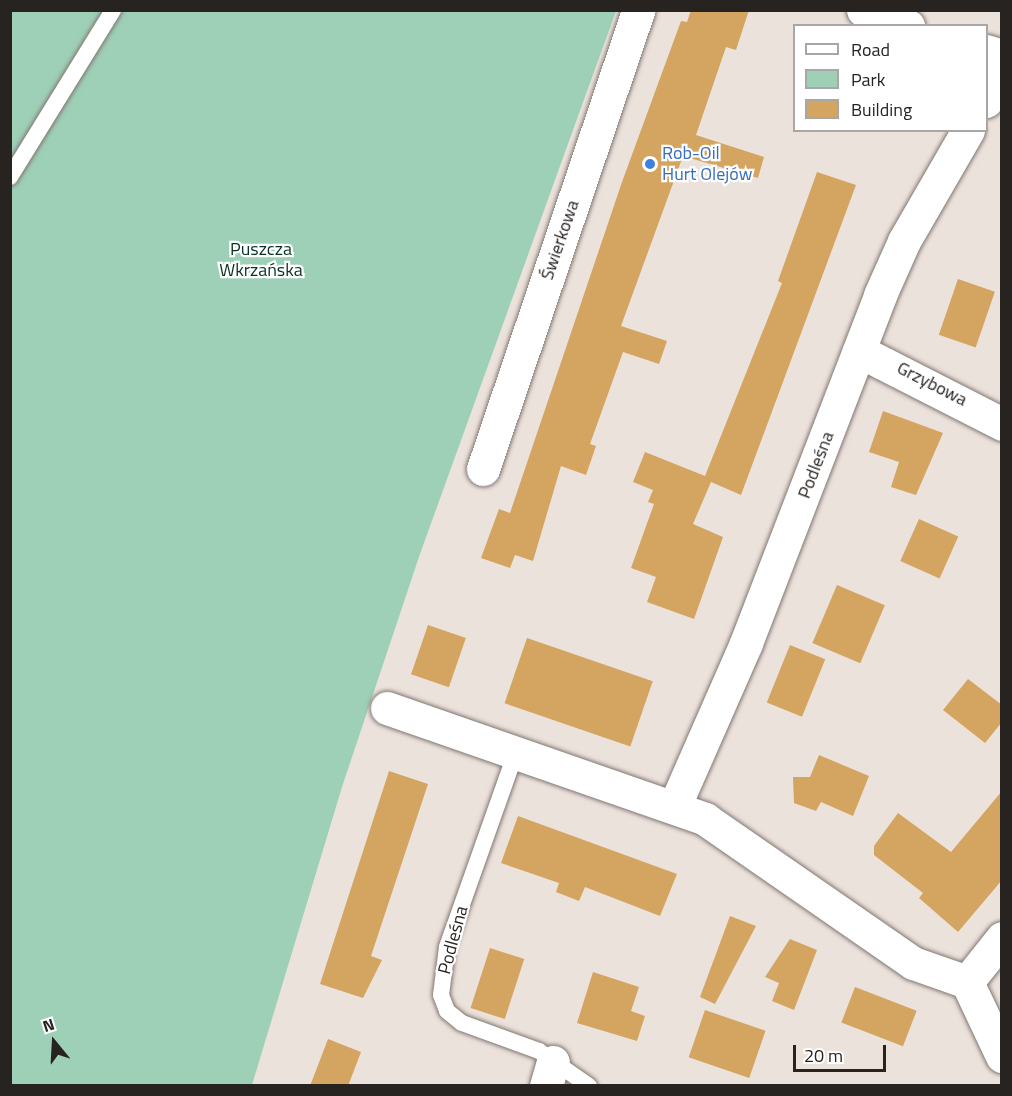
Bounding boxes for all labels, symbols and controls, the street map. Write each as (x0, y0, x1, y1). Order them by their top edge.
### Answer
legend (793, 24, 988, 132)
text: Road (851, 36, 890, 63)
text: Park (851, 66, 885, 93)
text: Building (851, 96, 912, 123)
place label: Rob-Oil Hurt Olejów (662, 143, 752, 186)
marker: Rob-Oil Hurt Olejów (643, 157, 657, 171)
street label: Świerkowa (536, 197, 584, 283)
park label: Puszcza Wkrzańska (219, 239, 303, 282)
street label: Grzybowa (893, 357, 971, 411)
street label: Podleśna (793, 428, 839, 502)
street label: Podleśna (434, 903, 472, 977)
north arrow (24, 1012, 84, 1072)
text: N (39, 1012, 57, 1038)
scale bar (796, 1033, 889, 1071)
text: 20 m (804, 1042, 843, 1069)

